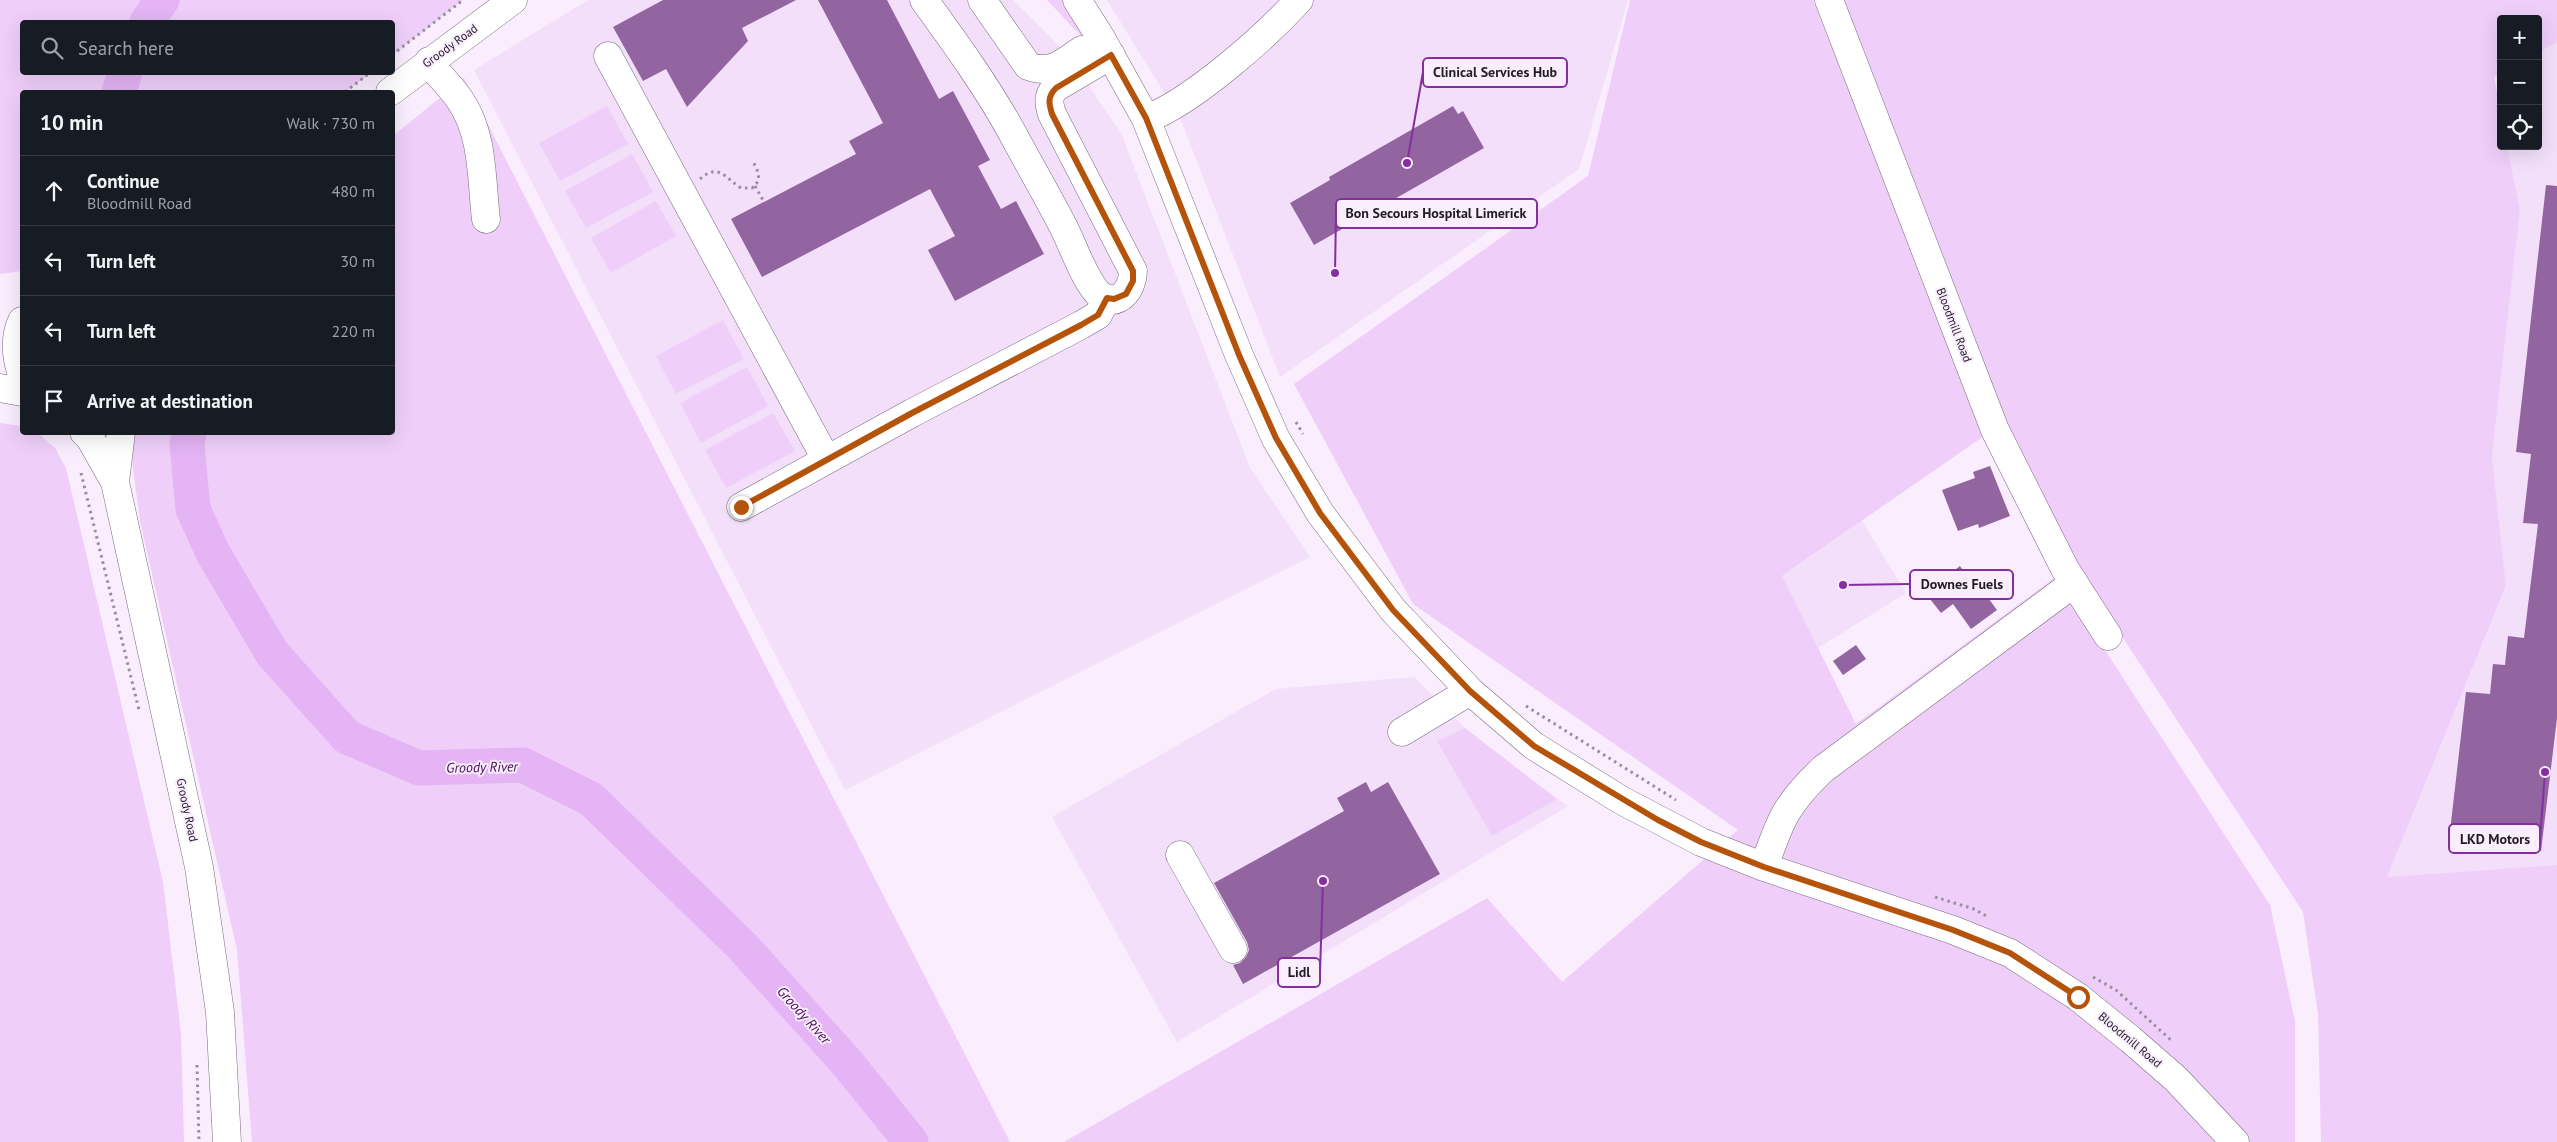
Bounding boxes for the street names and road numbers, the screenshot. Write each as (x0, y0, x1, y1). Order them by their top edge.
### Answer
street label: Groody Road (419, 21, 480, 71)
street label: Bloodmill Road (1933, 286, 1976, 364)
street label: Groody Road (173, 777, 202, 843)
street label: Bloodmill Road (2095, 1009, 2165, 1071)

